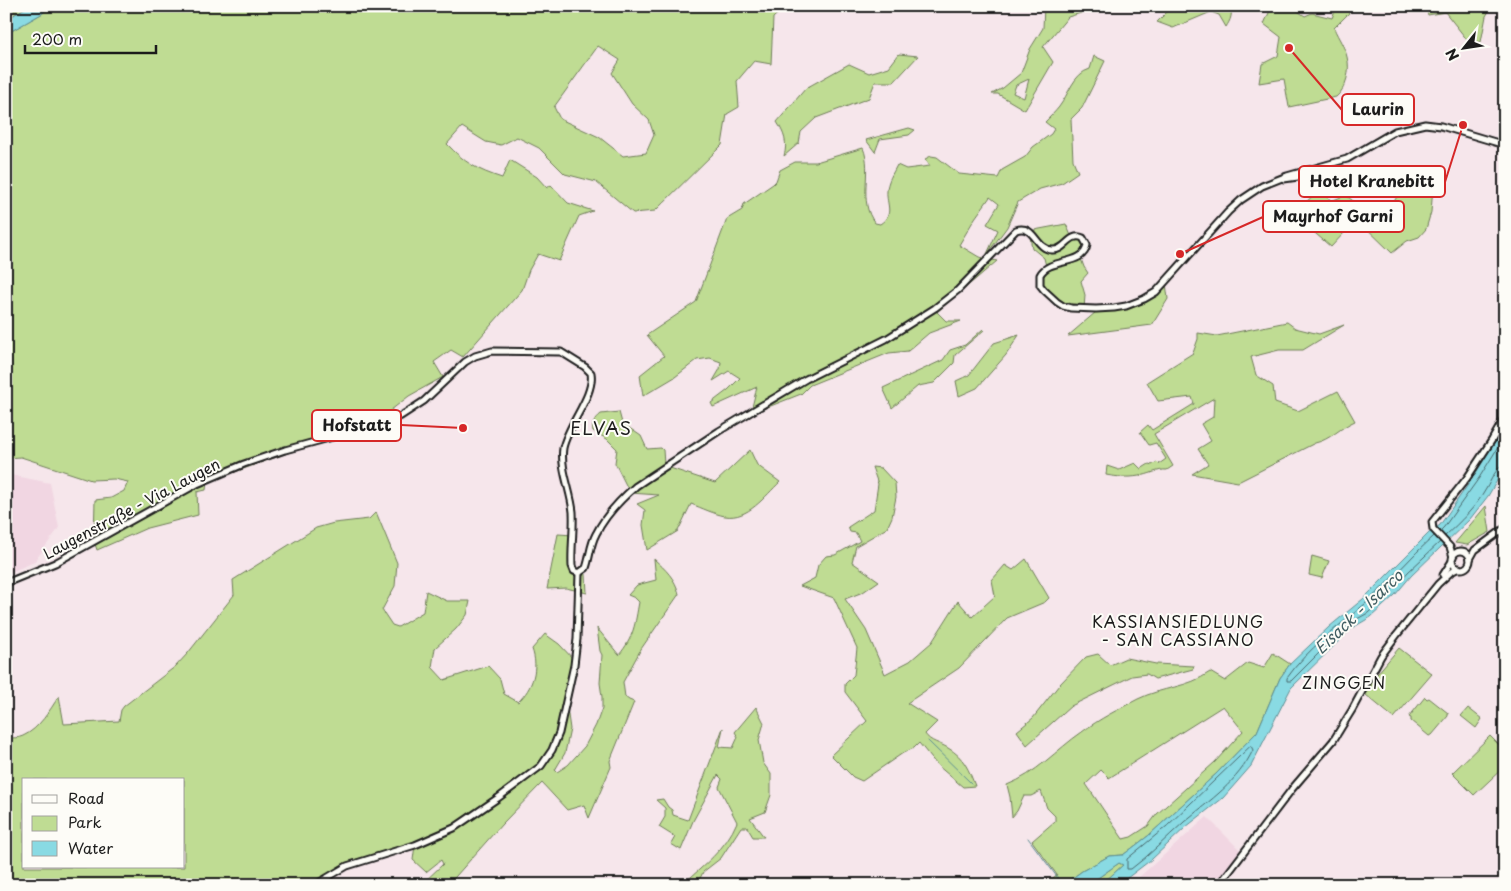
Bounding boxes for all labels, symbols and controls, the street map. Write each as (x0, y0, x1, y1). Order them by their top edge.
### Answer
scale bar (25, 22, 156, 54)
north arrow (1438, 22, 1488, 72)
text: 200 m (32, 27, 82, 50)
text: N (1440, 45, 1464, 65)
callout: Laurin (1342, 94, 1414, 125)
text: Laurin (1352, 96, 1404, 120)
callout: Hotel Kranebitt (1299, 166, 1445, 197)
text: Hotel Kranebitt (1309, 168, 1435, 192)
callout: Mayrhof Garni (1263, 201, 1404, 232)
text: Mayrhof Garni (1273, 203, 1393, 227)
callout: Hofstatt (312, 410, 401, 441)
text: Hofstatt (323, 412, 392, 436)
district label: ELVAS (570, 414, 632, 441)
street label: Laugenstraße - Via Laugen (39, 452, 223, 564)
water label: Eisack - Isarco (1308, 563, 1409, 659)
district label: KASSIANSIEDLUNG - SAN CASSIANO (1092, 609, 1264, 651)
district label: ZINGGEN (1302, 670, 1386, 694)
legend (22, 778, 185, 868)
text: Road (68, 786, 104, 809)
text: Park (68, 810, 102, 833)
text: Water (68, 836, 113, 859)

